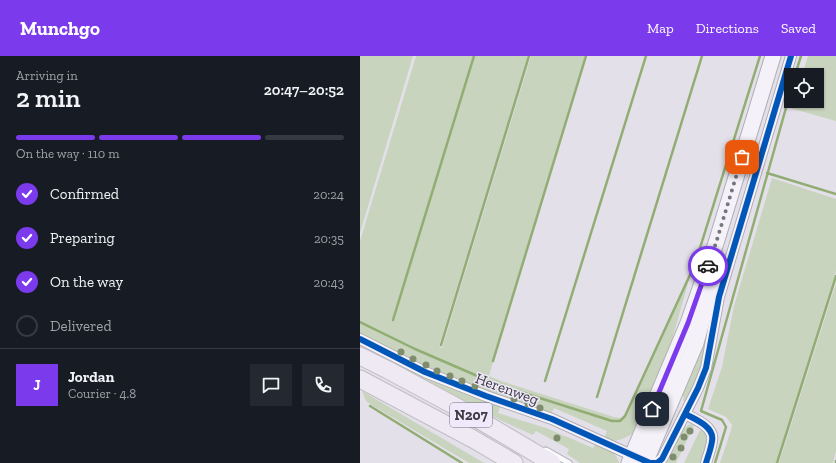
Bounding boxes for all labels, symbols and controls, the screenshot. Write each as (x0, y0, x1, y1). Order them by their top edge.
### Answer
text: Munchgo (20, 17, 100, 40)
text: Map (647, 20, 674, 37)
text: Directions (696, 20, 759, 37)
text: Saved (781, 20, 816, 37)
text: Arriving in (16, 68, 78, 83)
map controls (784, 68, 824, 108)
button: locate (784, 68, 824, 108)
text: 20:47–20:52 (264, 81, 344, 99)
text: 2 min (16, 82, 80, 114)
pin (725, 140, 759, 174)
text: On the way · 110 m (16, 146, 119, 161)
icon: bag (731, 146, 753, 168)
icon: check (16, 183, 38, 205)
text: Confirmed (50, 185, 119, 203)
text: 20:24 (313, 187, 344, 202)
icon: check (16, 227, 38, 249)
text: Preparing (50, 229, 115, 247)
text: 20:35 (314, 231, 344, 246)
courier (688, 246, 728, 286)
icon: car (697, 255, 719, 277)
icon: check (16, 271, 38, 293)
text: On the way (50, 273, 123, 291)
text: 20:43 (314, 275, 344, 290)
text: Delivered (50, 317, 112, 335)
button: chat (250, 364, 292, 406)
button: phone (302, 364, 344, 406)
text: Jordan (68, 368, 114, 386)
street label: Herenweg (473, 369, 541, 409)
text: J (33, 376, 41, 394)
text: Courier · 4.8 (68, 386, 136, 401)
pin (635, 392, 669, 426)
icon: home (641, 398, 663, 420)
road number: N207 (450, 403, 492, 427)

